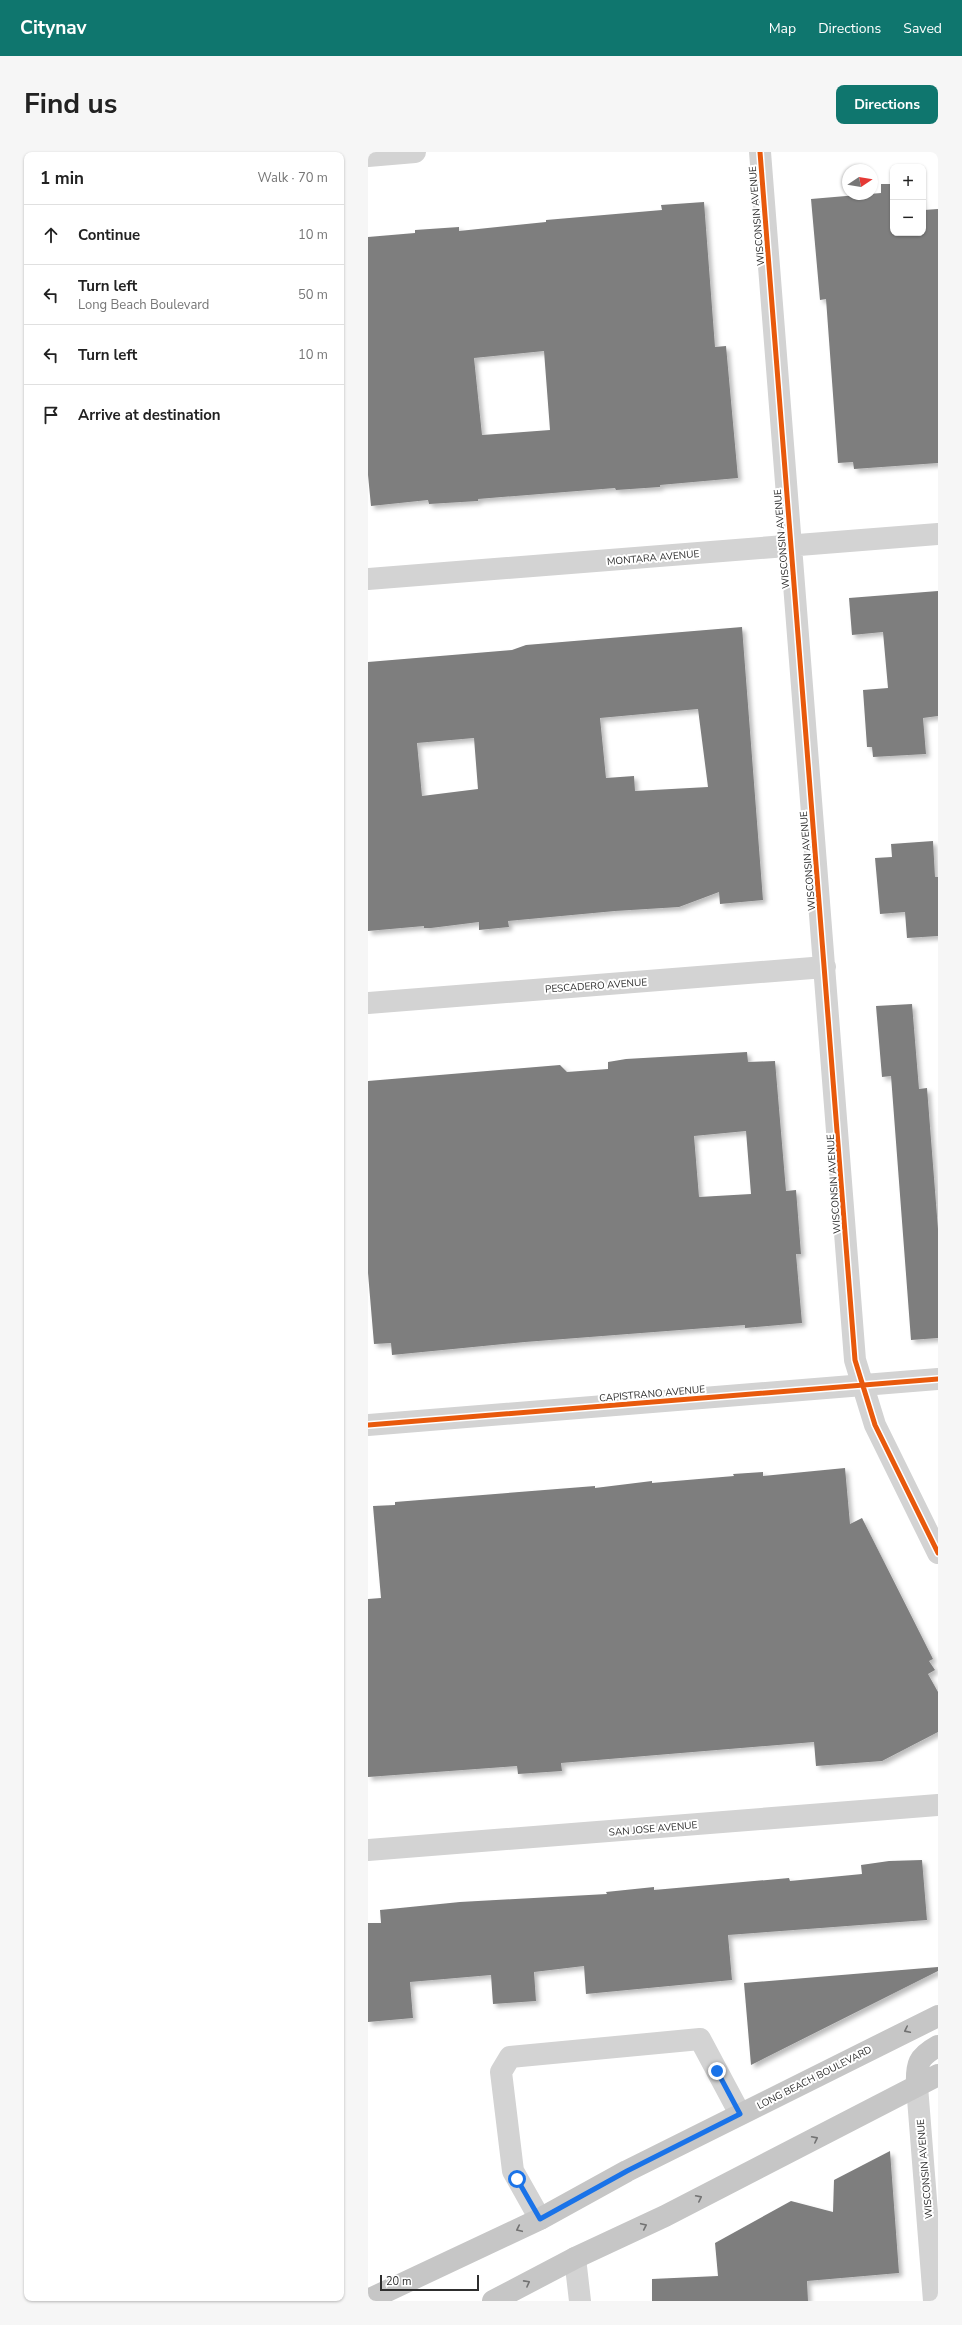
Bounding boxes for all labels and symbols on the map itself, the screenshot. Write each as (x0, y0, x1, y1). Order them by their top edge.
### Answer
north arrow (842, 164, 878, 200)
street label: WISCONSIN AVENUE (746, 165, 768, 266)
street label: WISCONSIN AVENUE (771, 488, 793, 589)
street label: MONTARA AVENUE (606, 547, 700, 569)
street label: WISCONSIN AVENUE (797, 810, 819, 911)
street label: PESCADERO AVENUE (545, 975, 648, 997)
street label: WISCONSIN AVENUE (824, 1133, 844, 1234)
street label: CAPISTRANO AVENUE (599, 1382, 706, 1406)
street label: SAN JOSE AVENUE (608, 1818, 698, 1840)
one-way arrow (903, 2025, 911, 2033)
street label: LONG BEACH BOULEVARD (755, 2043, 874, 2113)
route end (708, 2062, 726, 2080)
street label: WISCONSIN AVENUE (914, 2118, 936, 2219)
one-way arrow (811, 2136, 818, 2143)
route start (508, 2170, 526, 2188)
one-way arrow (695, 2196, 703, 2203)
one-way arrow (640, 2223, 647, 2231)
one-way arrow (515, 2224, 523, 2232)
scale bar (380, 2273, 479, 2292)
one-way arrow (523, 2280, 531, 2288)

